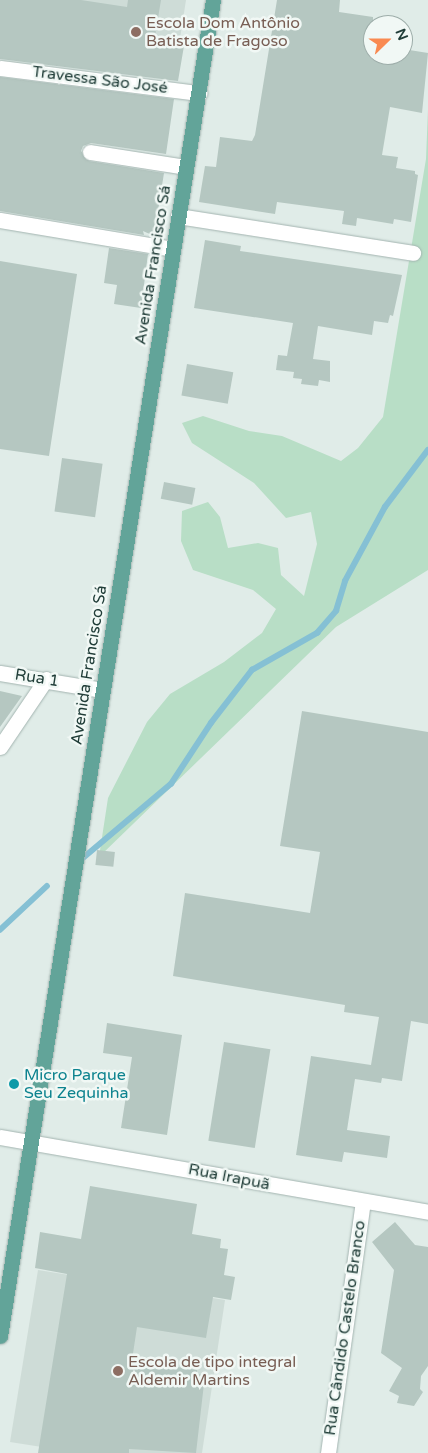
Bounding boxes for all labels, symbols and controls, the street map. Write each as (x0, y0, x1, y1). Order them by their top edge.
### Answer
place label: Escola Dom Antônio Batista de Fragoso (146, 13, 300, 51)
north arrow (363, 15, 413, 65)
marker: Escola Dom Antônio Batista de Fragoso (130, 26, 142, 38)
text: N (391, 26, 411, 43)
street label: Travessa São José (31, 62, 169, 98)
street label: Avenida Francisco Sá (131, 184, 175, 346)
street label: Avenida Francisco Sá (67, 584, 111, 746)
street label: Rua 1 (14, 665, 60, 691)
place label: Micro Parque Seu Zequinha (24, 1065, 128, 1103)
marker: Micro Parque Seu Zequinha (8, 1078, 20, 1090)
street label: Rua Irapuã (187, 1160, 271, 1194)
street label: Rua Cândido Castelo Branco (320, 1219, 370, 1437)
place label: Escola de tipo integral Aldemir Martins (128, 1352, 296, 1390)
marker: Escola de tipo integral Aldemir Martins (112, 1365, 124, 1377)

